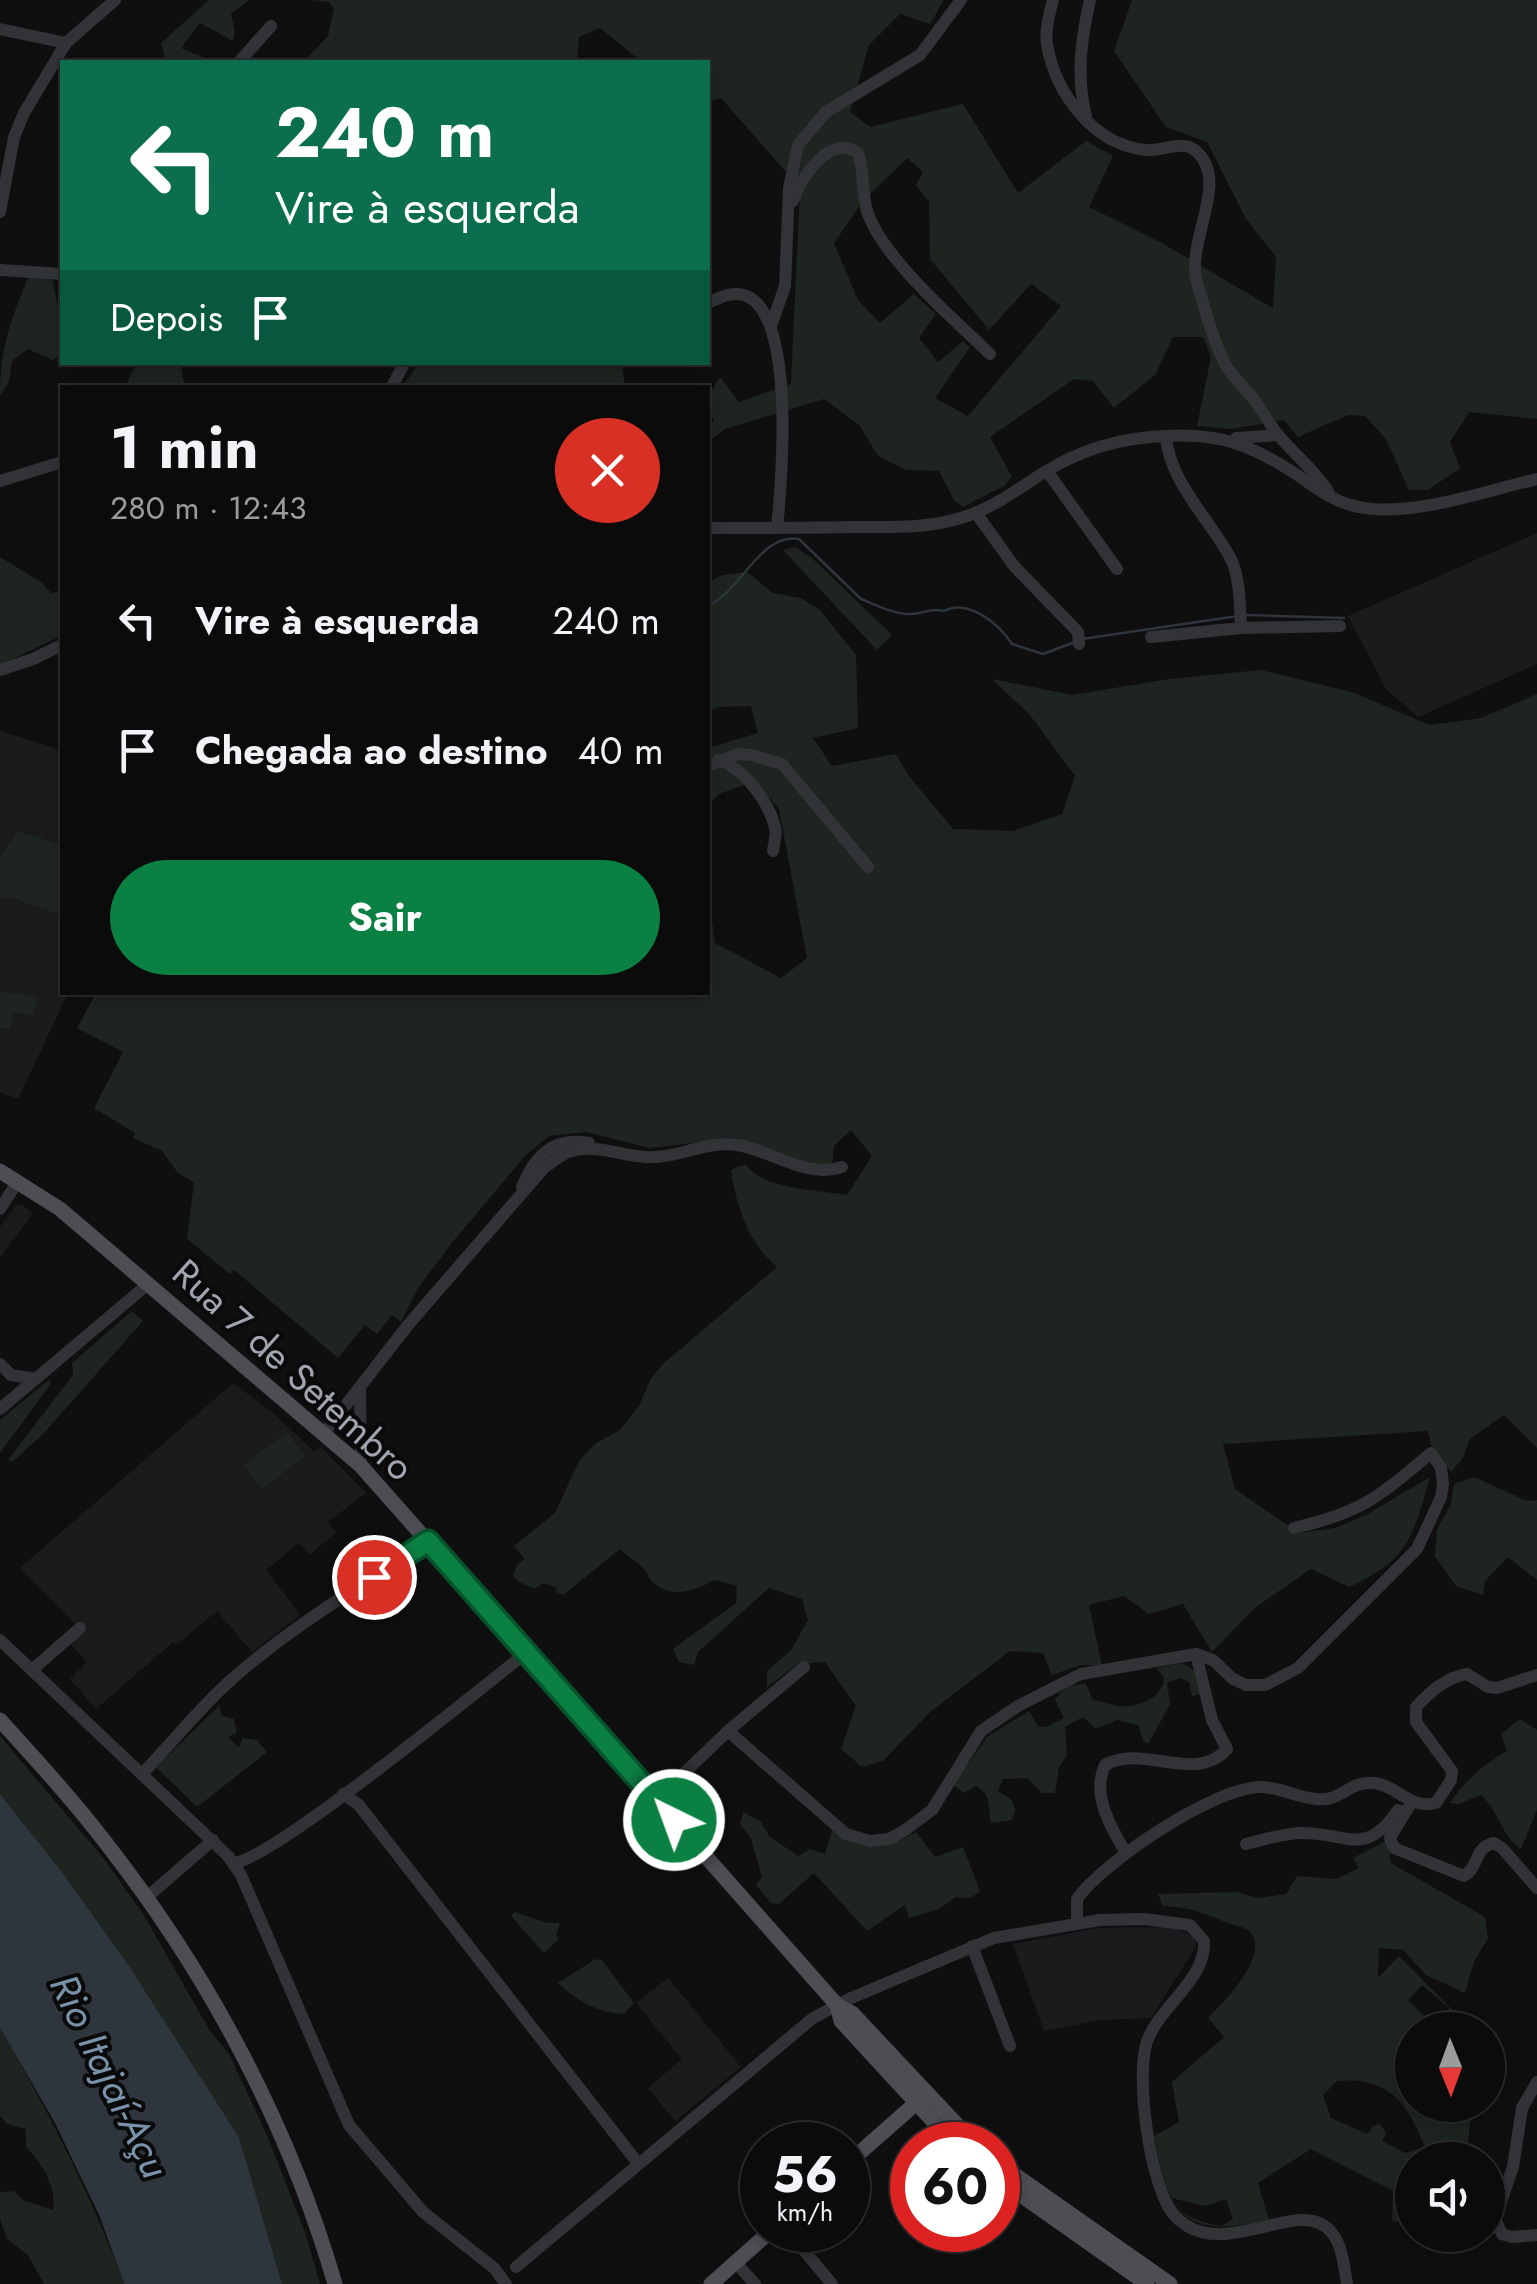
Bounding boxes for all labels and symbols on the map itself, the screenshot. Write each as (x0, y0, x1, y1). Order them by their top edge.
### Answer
street label: Rua 7 de Setembro (160, 1246, 426, 1493)
pin (332, 1535, 417, 1620)
position arrow (622, 1768, 726, 1872)
water label: Rio Itajaí-Açu (36, 1964, 184, 2188)
north arrow (1395, 2012, 1505, 2122)
speed limit sign: 60 (890, 2122, 1020, 2252)

